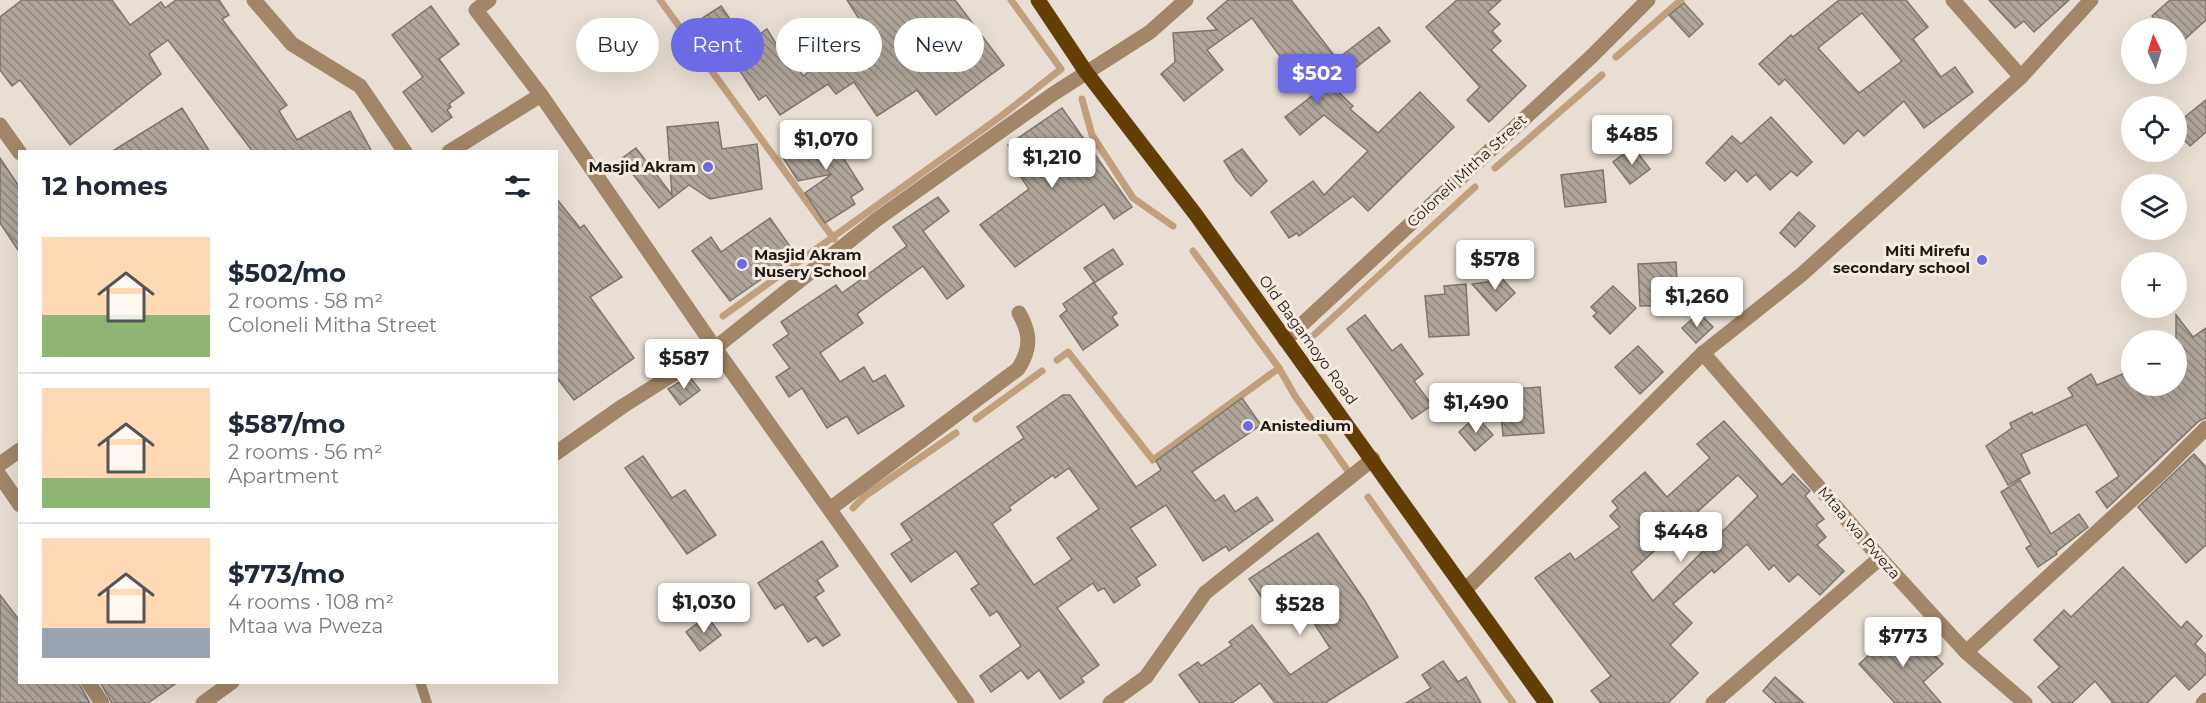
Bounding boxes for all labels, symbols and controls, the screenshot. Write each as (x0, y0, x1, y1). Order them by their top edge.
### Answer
chip: Buy (576, 18, 659, 72)
chip: Rent (671, 18, 764, 72)
chip: Filters (776, 18, 882, 72)
chip: New (894, 18, 984, 72)
north arrow (2121, 18, 2187, 84)
map controls (2121, 18, 2187, 396)
pin: $502 (1281, 54, 1353, 105)
text: $502 (1292, 61, 1342, 85)
button: locate (2121, 96, 2187, 162)
street label: Coloneli Mitha Street (1403, 110, 1531, 231)
pin: $485 (1596, 115, 1668, 166)
pin: $1,070 (777, 120, 875, 171)
text: $485 (1606, 122, 1658, 146)
text: $1,070 (794, 127, 858, 151)
pin: $1,210 (1003, 138, 1101, 189)
text: $1,210 (1022, 145, 1082, 169)
place label: Masjid Akram (589, 157, 696, 176)
marker: Masjid Akram (701, 160, 715, 174)
text: 12 homes (42, 170, 168, 202)
icon: filters (501, 170, 534, 203)
button: layers (2121, 174, 2187, 240)
pin: $578 (1459, 240, 1531, 291)
place label: Miti Mirefu secondary school (1833, 241, 1970, 277)
place label: Masjid Akram Nusery School (754, 245, 867, 281)
text: $578 (1470, 247, 1520, 271)
button: + (2121, 252, 2187, 318)
marker: Miti Mirefu secondary school (1975, 253, 1989, 267)
text: $502/mo (228, 257, 346, 289)
marker: Masjid Akram Nusery School (735, 257, 749, 271)
icon: home (90, 261, 162, 333)
street label: Old Bagamoyo Road (1255, 271, 1362, 408)
pin: $1,260 (1648, 277, 1746, 328)
text: $1,260 (1665, 284, 1729, 308)
text: 2 rooms · 58 m² (228, 289, 383, 313)
text: Coloneli Mitha Street (228, 313, 437, 337)
button: − (2121, 330, 2187, 396)
pin: $587 (648, 339, 720, 390)
text: $587 (659, 346, 709, 370)
pin: $1,490 (1427, 383, 1525, 434)
text: $1,490 (1443, 390, 1509, 414)
text: $587/mo (228, 408, 345, 440)
icon: home (90, 412, 162, 484)
place label: Anistedium (1259, 416, 1351, 435)
marker: Anistedium (1241, 419, 1255, 433)
text: 2 rooms · 56 m² (228, 440, 383, 464)
text: Apartment (228, 464, 339, 488)
street label: Mtaa wa Pweza (1814, 482, 1905, 583)
pin: $448 (1645, 512, 1717, 563)
text: $448 (1654, 519, 1708, 543)
text: $773/mo (228, 558, 345, 590)
icon: home (90, 562, 162, 634)
pin: $1,030 (655, 583, 753, 634)
pin: $528 (1264, 585, 1336, 636)
text: 4 rooms · 108 m² (228, 590, 394, 614)
text: $1,030 (672, 590, 736, 614)
text: $528 (1275, 592, 1325, 616)
text: Mtaa wa Pweza (228, 614, 383, 638)
pin: $773 (1867, 617, 1939, 668)
text: $773 (1878, 624, 1928, 648)

